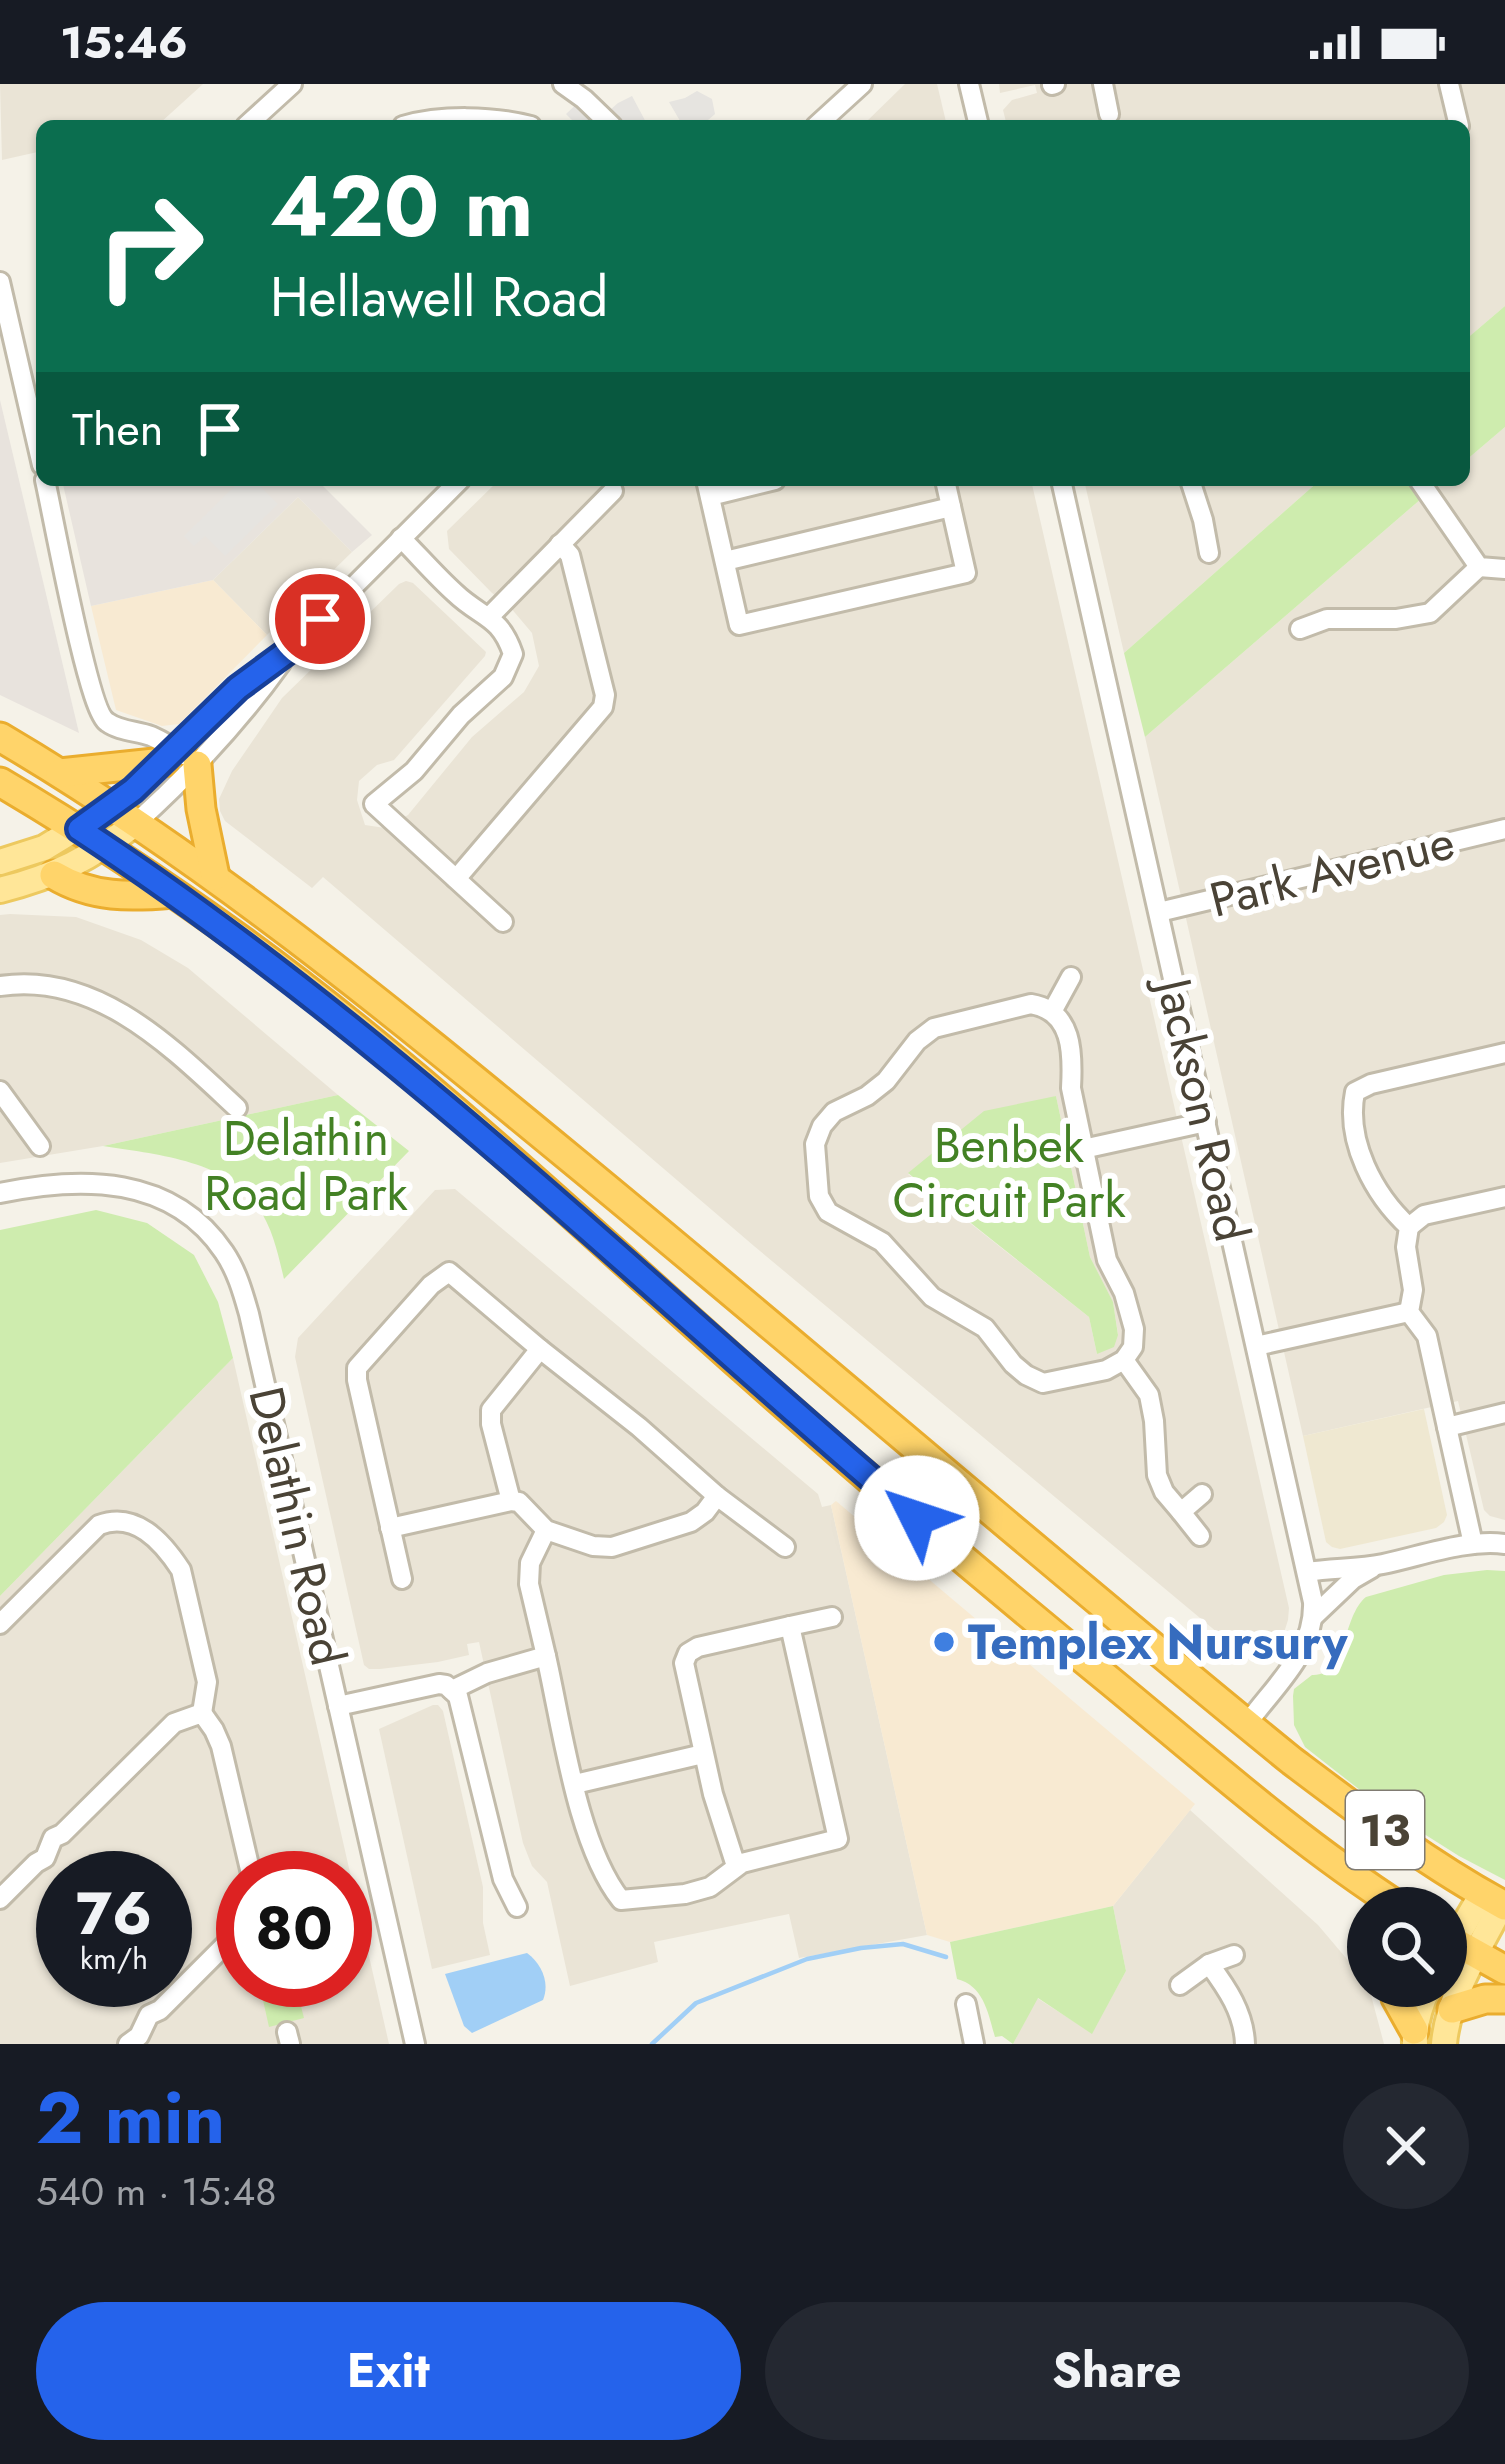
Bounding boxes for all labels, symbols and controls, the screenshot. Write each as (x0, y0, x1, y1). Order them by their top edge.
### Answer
text: 15:46 (60, 10, 188, 75)
text: 420 m (270, 146, 533, 268)
icon: right (72, 168, 228, 324)
text: Hellawell Road (270, 258, 608, 336)
icon: arrive (187, 396, 253, 462)
text: Then (72, 397, 163, 462)
pin (269, 568, 371, 670)
icon: arrive (287, 586, 353, 652)
street label: Park Avenue (1203, 807, 1461, 935)
street label: Jackson Road (1138, 966, 1267, 1248)
park label: Delathin Road Park (204, 1104, 409, 1228)
park label: Benbek Circuit Park (892, 1111, 1126, 1235)
street label: Delathin Road (231, 1380, 363, 1672)
position arrow (854, 1455, 980, 1581)
place label: Templex Nursury (968, 1608, 1348, 1677)
marker: Templex Nursury (931, 1629, 957, 1655)
road number: 13 (1346, 1791, 1424, 1869)
speed limit sign: 80 (216, 1851, 372, 2007)
text: 76 (76, 1870, 152, 1957)
map controls (1347, 1887, 1467, 2007)
button: search (1347, 1887, 1467, 2007)
text: km/h (80, 1937, 148, 1980)
text: 2 min (36, 2066, 225, 2170)
button: close (1343, 2083, 1469, 2209)
text: 540 m · 15:48 (36, 2163, 277, 2220)
button: Exit (36, 2302, 741, 2440)
button: Share (765, 2302, 1469, 2440)

